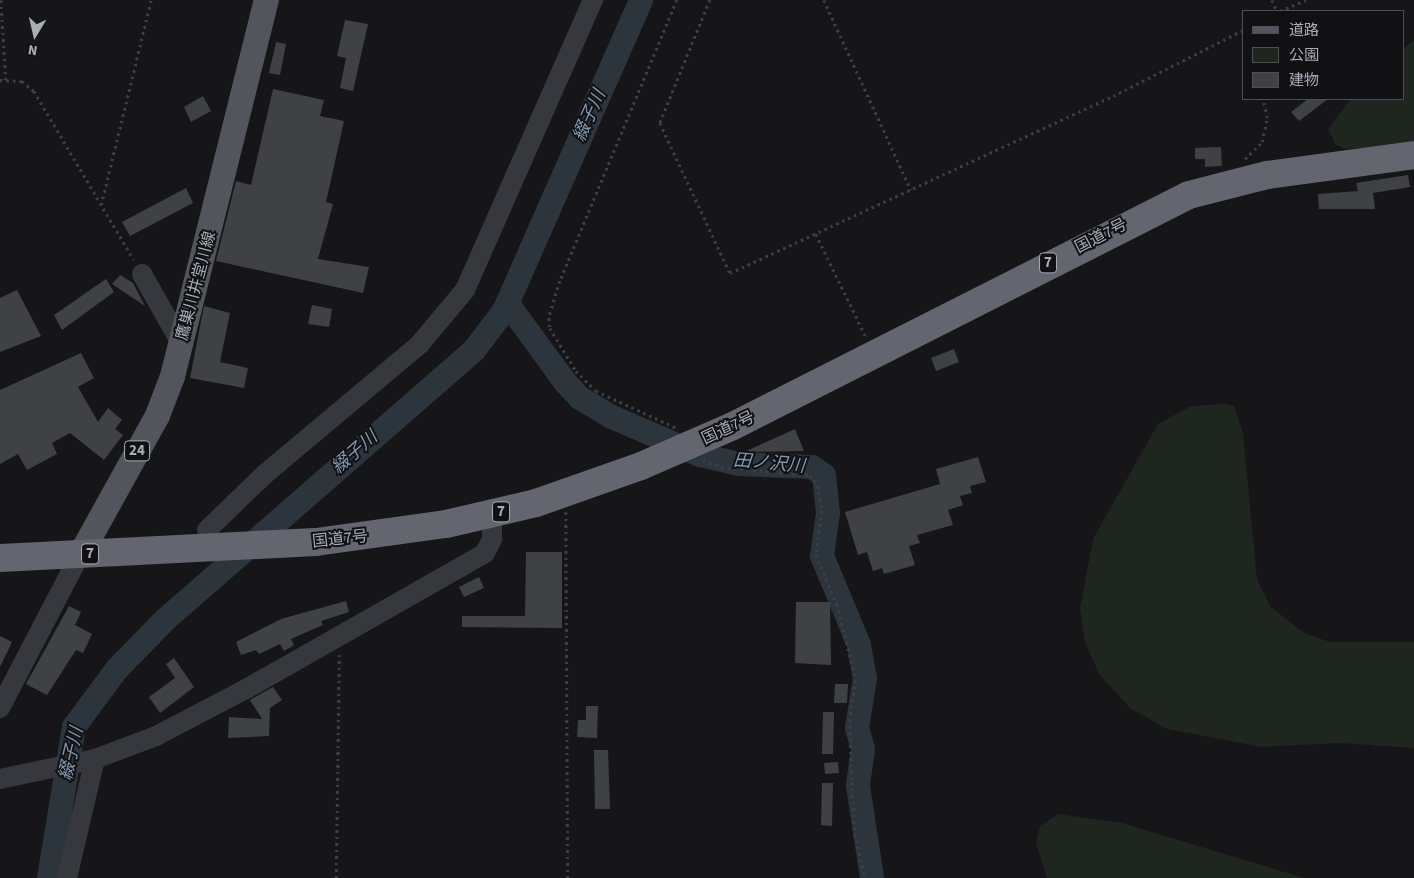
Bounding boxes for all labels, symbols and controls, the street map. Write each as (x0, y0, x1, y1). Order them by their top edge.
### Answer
north arrow (10, 10, 60, 60)
legend (1242, 10, 1404, 100)
text: 道路 (1289, 20, 1319, 41)
text: N (26, 39, 39, 60)
text: 公園 (1289, 45, 1319, 66)
text: 建物 (1289, 70, 1319, 91)
water label: 綴子川 (569, 87, 611, 145)
street label: 国道7号 (1072, 215, 1130, 257)
street label: 鷹巣川井堂川線 (172, 229, 220, 343)
road number: 7 (1038, 250, 1058, 276)
street label: 国道7号 (699, 407, 757, 449)
water label: 綴子川 (328, 427, 382, 479)
road number: 24 (123, 438, 151, 464)
water label: 田ノ沢川 (732, 450, 806, 478)
road number: 7 (491, 500, 511, 524)
street label: 国道7号 (311, 527, 369, 551)
road number: 7 (80, 542, 100, 566)
water label: 綴子川 (55, 725, 89, 783)

